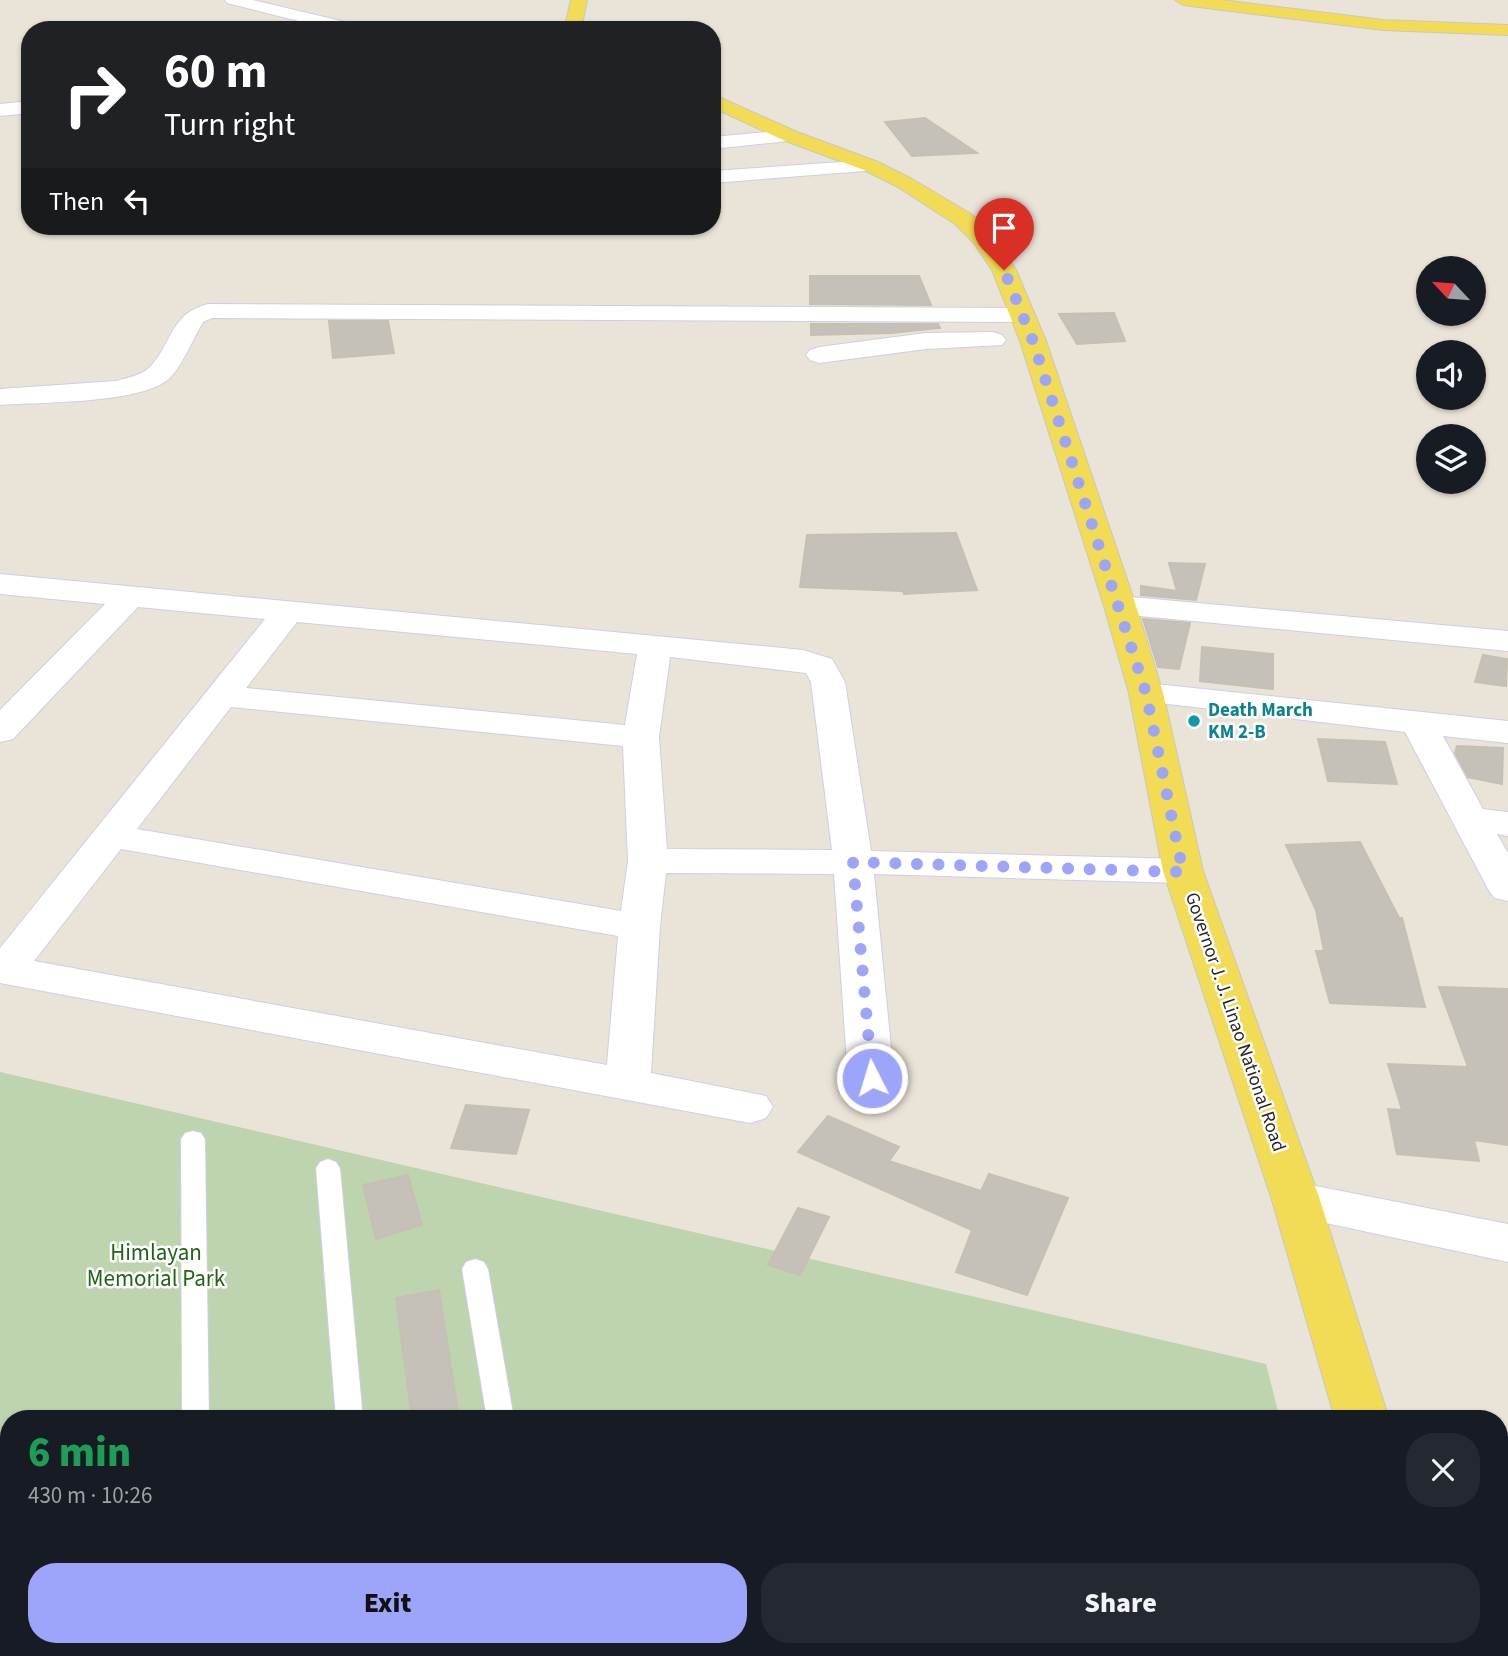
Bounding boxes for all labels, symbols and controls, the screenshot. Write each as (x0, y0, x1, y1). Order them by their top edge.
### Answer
text: 60 m (164, 37, 268, 107)
icon: right (49, 49, 140, 140)
text: Turn right (164, 102, 295, 148)
icon: left (118, 182, 156, 220)
text: Then (49, 183, 104, 220)
pin (974, 198, 1034, 270)
icon: arrive (985, 209, 1023, 247)
north arrow (1416, 256, 1486, 326)
map controls (1416, 256, 1486, 494)
button: sound (1416, 340, 1486, 410)
button: layers (1416, 424, 1486, 494)
place label: Death March KM 2-B (1208, 697, 1313, 746)
marker: Death March KM 2-B (1186, 713, 1202, 729)
street label: Governor J. J. Linao National Road (1178, 889, 1292, 1155)
position arrow (835, 1041, 909, 1115)
park label: Himlayan Memorial Park (87, 1236, 226, 1295)
text: 6 min (28, 1423, 131, 1483)
button: close (1406, 1433, 1480, 1507)
text: 430 m · 10:26 (28, 1479, 152, 1512)
button: Exit (28, 1563, 747, 1643)
button: Share (761, 1563, 1480, 1643)

